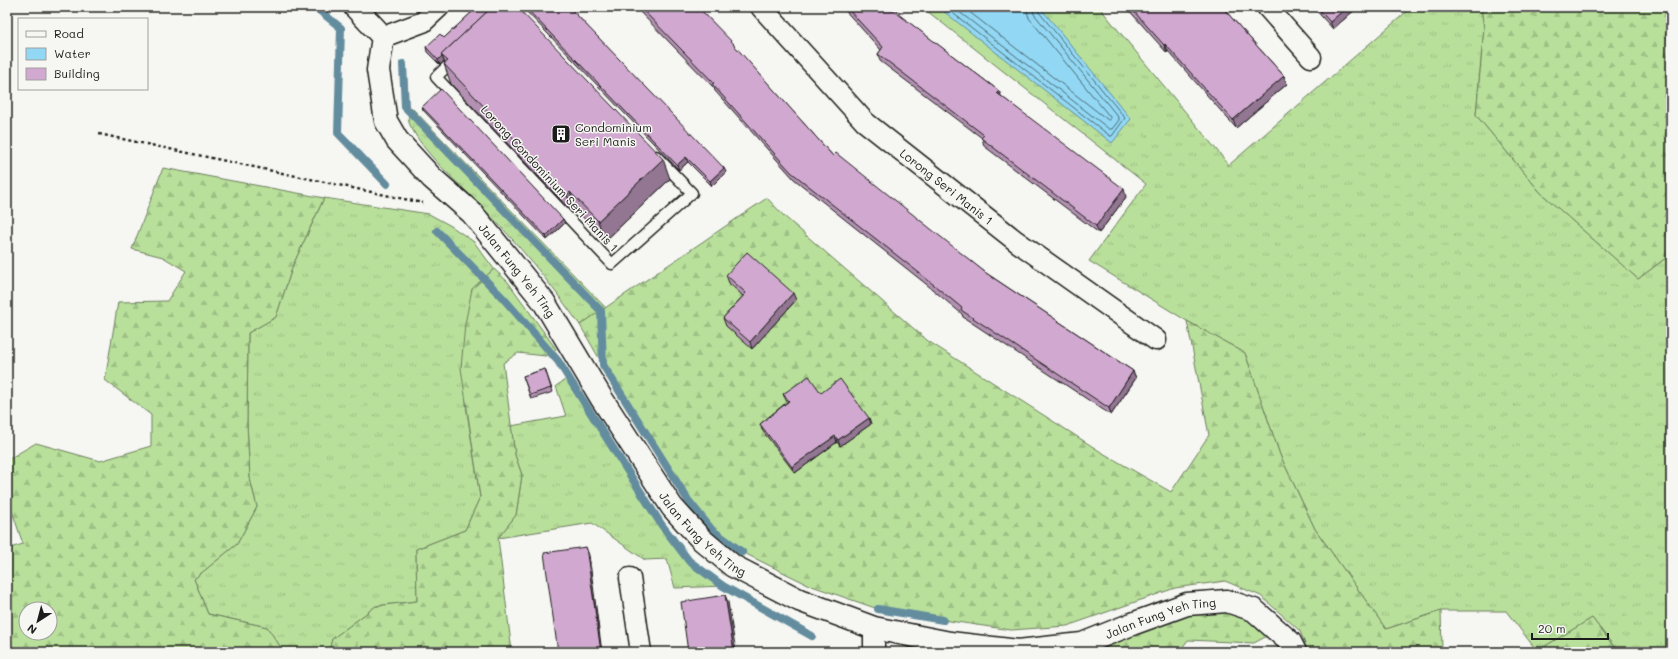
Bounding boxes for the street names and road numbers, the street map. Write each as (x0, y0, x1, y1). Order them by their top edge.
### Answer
street label: Lorong Condominium Seri Manis 1 (478, 101, 622, 255)
street label: Lorong Seri Manis 1 (897, 145, 996, 228)
street label: Jalan Fung Yeh Ting (475, 220, 559, 320)
street label: Jalan Fung Yeh Ting (656, 488, 749, 579)
street label: Jalan Fung Yeh Ting (1103, 594, 1216, 642)

